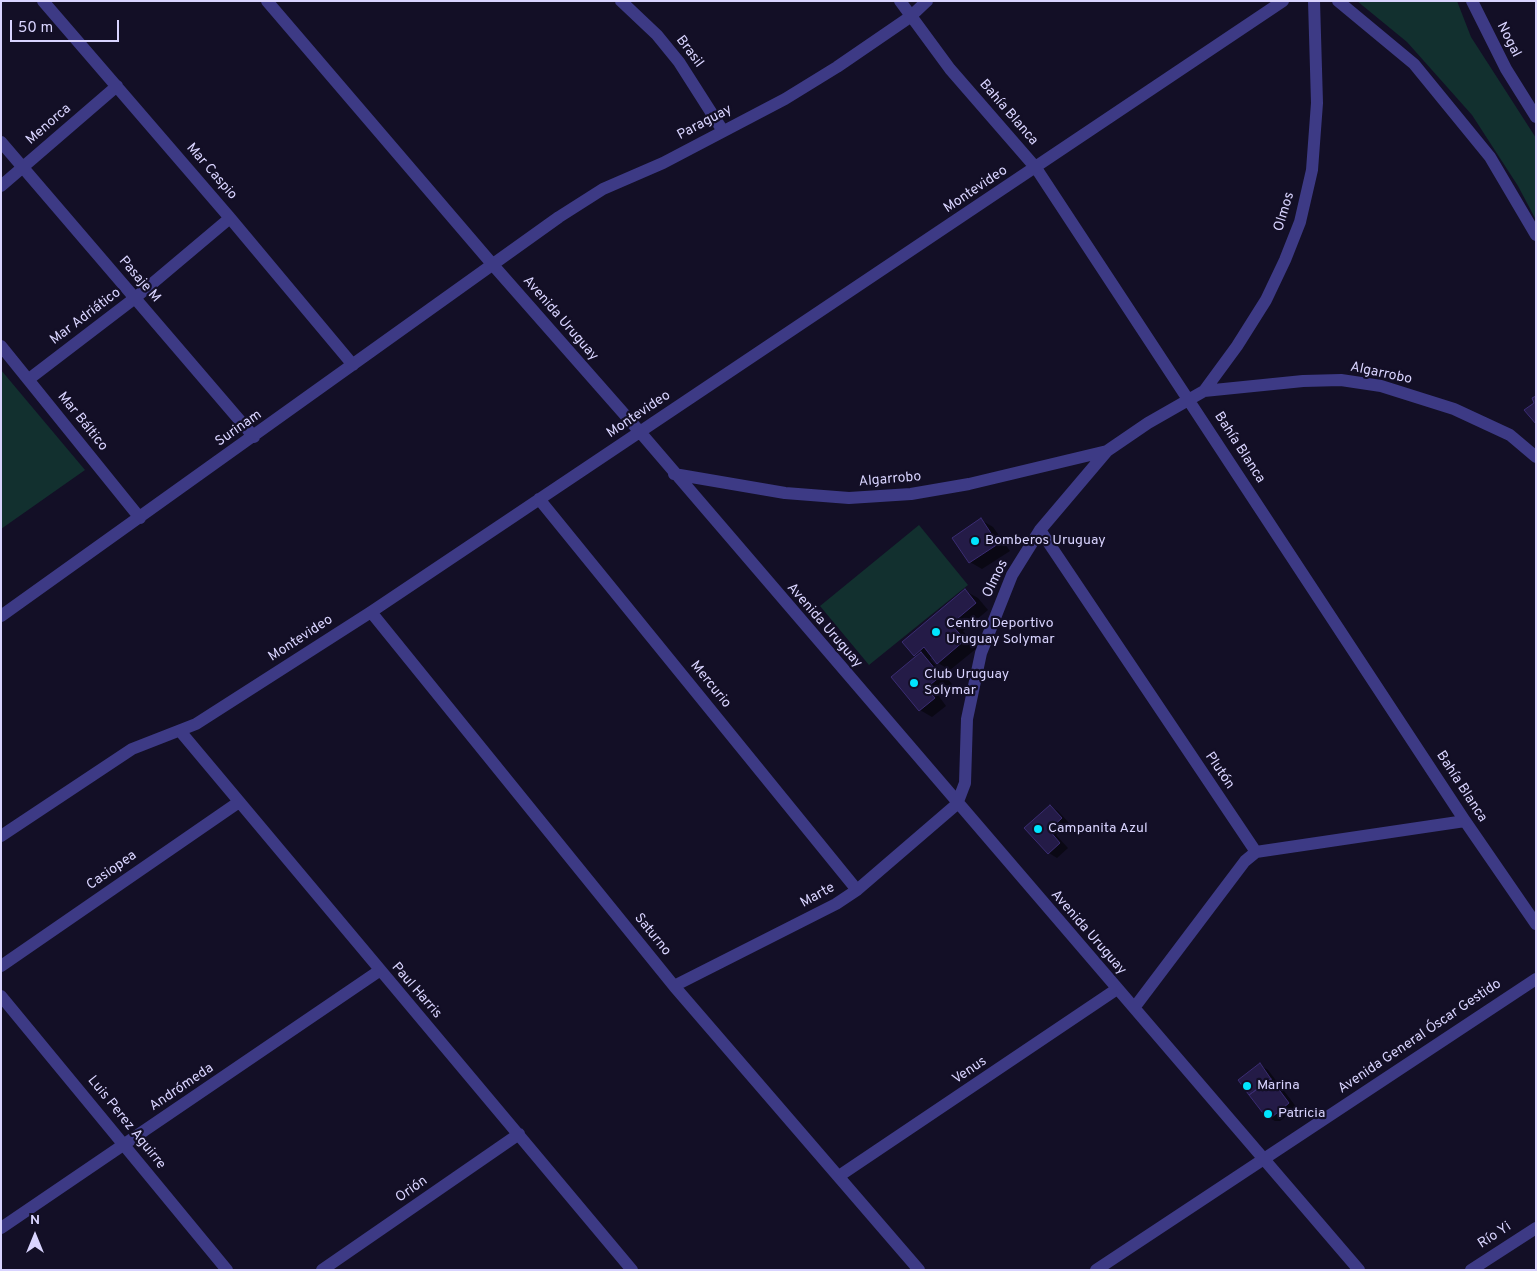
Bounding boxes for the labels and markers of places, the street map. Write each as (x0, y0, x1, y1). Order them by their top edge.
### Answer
place label: Bomberos Uruguay (985, 533, 1106, 549)
marker: Bomberos Uruguay (969, 535, 981, 547)
place label: Centro Deportivo Uruguay Solymar (946, 616, 1055, 648)
marker: Centro Deportivo Uruguay Solymar (930, 626, 942, 638)
place label: Club Uruguay Solymar (924, 667, 1009, 700)
marker: Club Uruguay Solymar (908, 677, 920, 689)
place label: Campanita Azul (1048, 821, 1148, 837)
marker: Campanita Azul (1032, 823, 1044, 835)
place label: Marina (1257, 1078, 1300, 1094)
marker: Marina (1241, 1080, 1253, 1092)
place label: Patricia (1278, 1106, 1325, 1122)
marker: Patricia (1262, 1108, 1274, 1120)

